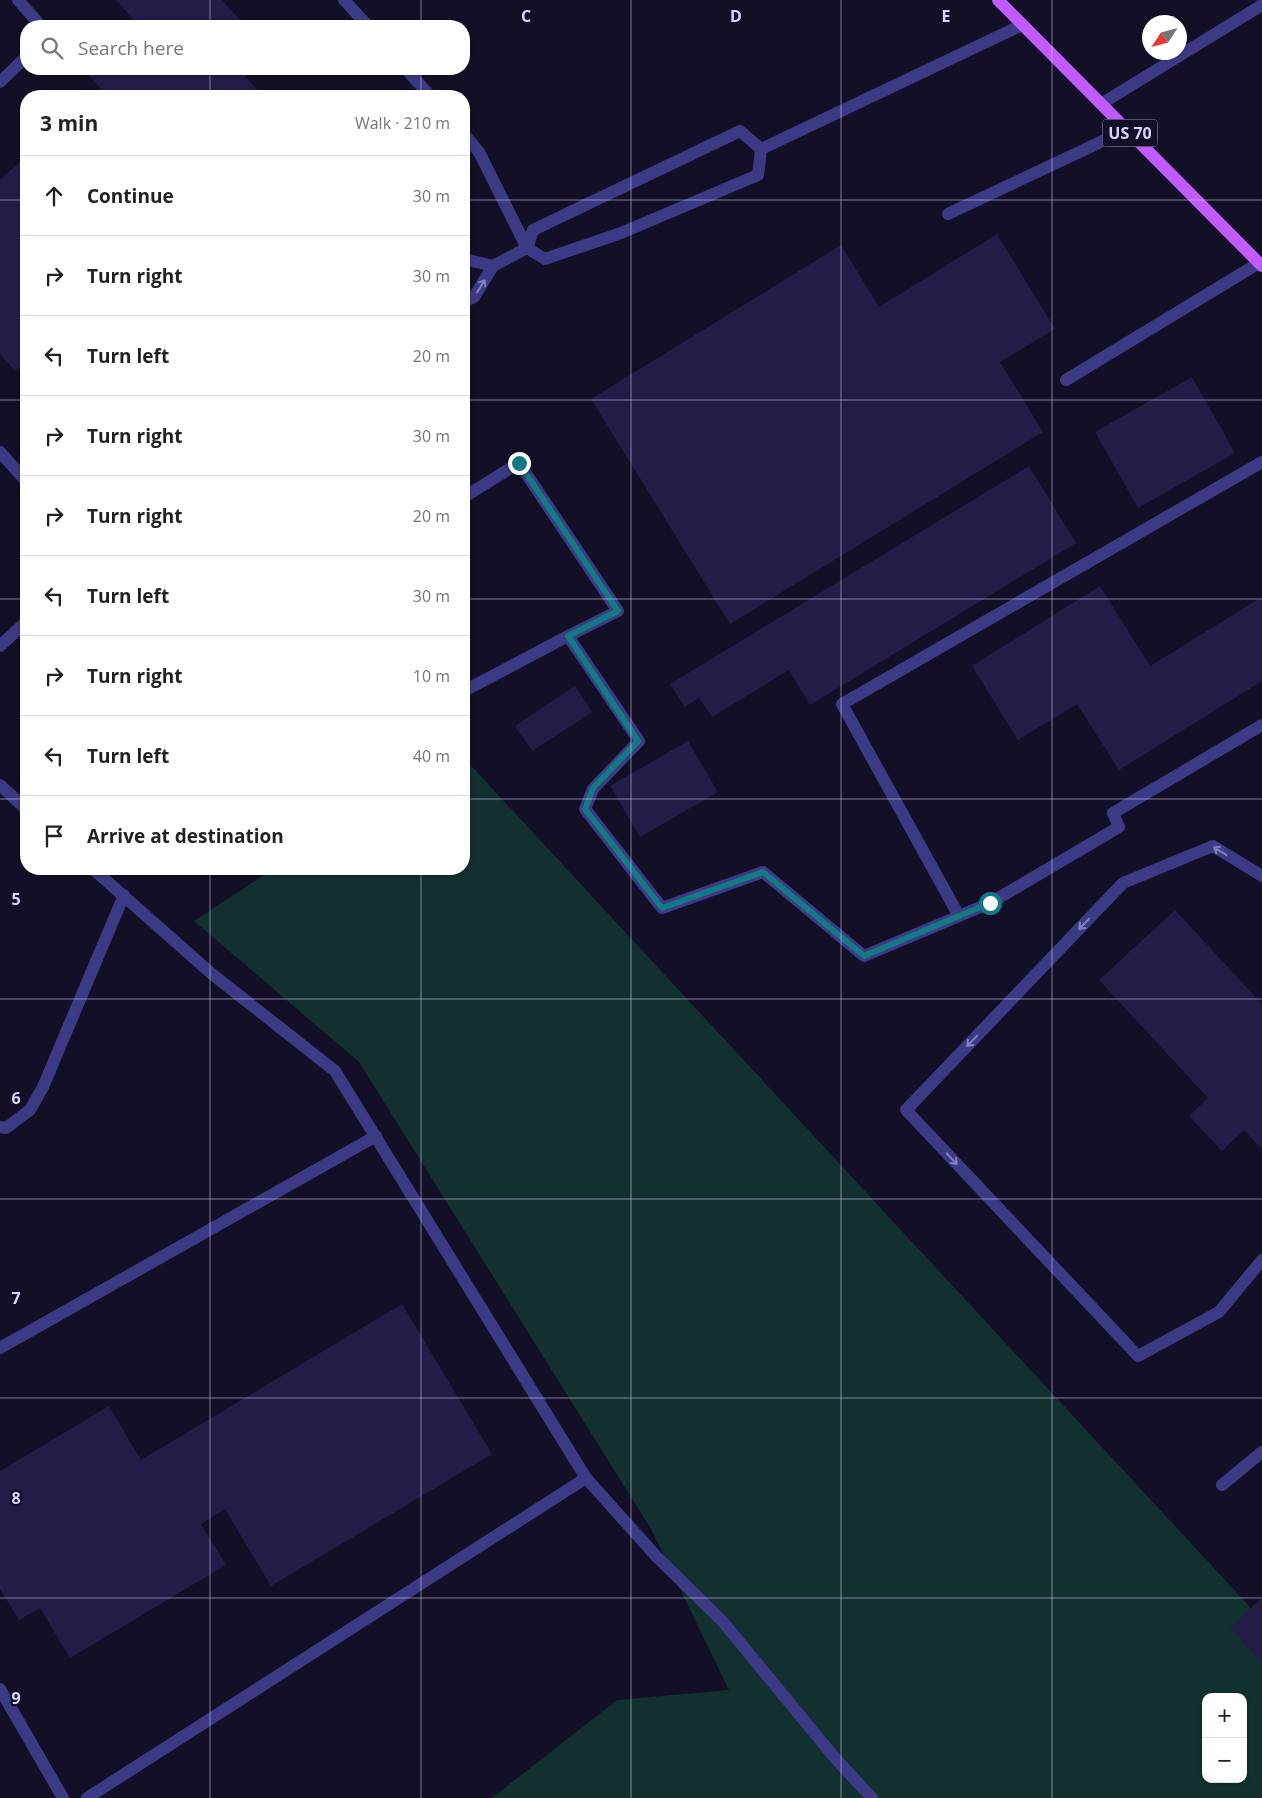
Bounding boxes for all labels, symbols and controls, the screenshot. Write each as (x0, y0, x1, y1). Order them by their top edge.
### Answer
text: C (521, 5, 531, 27)
text: D (730, 5, 742, 27)
text: E (942, 5, 951, 27)
north arrow (1142, 15, 1187, 60)
search box (20, 20, 470, 75)
icon: search (38, 34, 66, 62)
text: Search here (78, 35, 184, 61)
text: 3 min (40, 109, 98, 137)
text: Walk · 210 m (355, 112, 450, 134)
road number: US 70 (1102, 120, 1158, 146)
icon: ahead (40, 182, 68, 210)
text: Continue (87, 183, 174, 209)
text: 30 m (413, 185, 450, 207)
icon: right (40, 262, 68, 290)
text: Turn right (87, 263, 182, 289)
text: 30 m (413, 265, 450, 287)
one-way arrow (476, 280, 486, 294)
icon: left (40, 342, 68, 370)
text: Turn left (87, 343, 169, 369)
text: 20 m (413, 345, 450, 367)
icon: right (40, 422, 68, 450)
text: Turn right (87, 423, 182, 449)
text: 30 m (413, 425, 450, 447)
route end (508, 452, 531, 475)
icon: right (40, 502, 68, 530)
text: Turn right (87, 503, 182, 529)
text: 20 m (413, 505, 450, 527)
icon: left (40, 582, 68, 610)
text: Turn left (87, 583, 169, 609)
text: 30 m (413, 585, 450, 607)
icon: right (40, 662, 68, 690)
text: Turn right (87, 663, 182, 689)
text: 10 m (413, 665, 450, 687)
icon: left (40, 742, 68, 770)
text: Turn left (87, 743, 169, 769)
text: 40 m (413, 745, 450, 767)
icon: arrive (40, 822, 68, 850)
text: Arrive at destination (87, 823, 284, 849)
one-way arrow (1214, 845, 1228, 855)
text: 5 (11, 888, 21, 910)
route start (979, 892, 1002, 915)
one-way arrow (1078, 917, 1090, 930)
one-way arrow (966, 1035, 978, 1048)
text: 6 (11, 1087, 21, 1109)
one-way arrow (946, 1153, 958, 1166)
text: 7 (11, 1287, 21, 1309)
text: 8 (11, 1487, 21, 1509)
text: 9 (11, 1687, 21, 1709)
map controls (1202, 1693, 1247, 1783)
button: + (1202, 1693, 1247, 1738)
button: − (1202, 1738, 1247, 1783)

